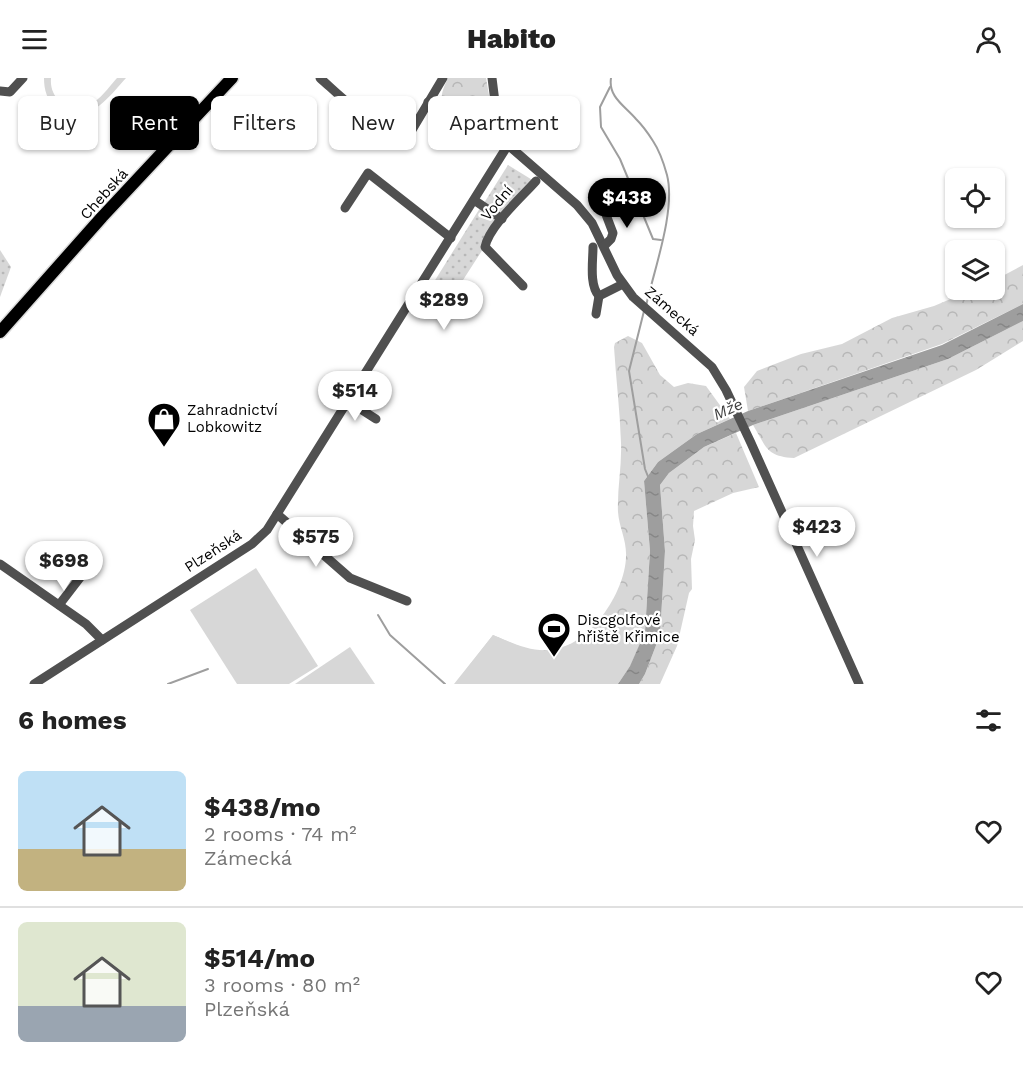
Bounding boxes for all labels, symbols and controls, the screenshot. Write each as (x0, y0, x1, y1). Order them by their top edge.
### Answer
icon: menu (18, 23, 51, 56)
text: Habito (467, 23, 556, 55)
icon: person (972, 23, 1005, 56)
chip: Buy (18, 96, 98, 150)
chip: Rent (110, 96, 199, 150)
chip: Filters (211, 96, 317, 150)
chip: New (329, 96, 416, 150)
chip: Apartment (428, 96, 580, 150)
street label: Chebská (76, 164, 132, 223)
map controls (945, 168, 1005, 300)
button: locate (945, 168, 1005, 228)
pin: $438 (591, 178, 663, 229)
street label: Vodní (477, 182, 517, 224)
text: $438 (602, 185, 652, 209)
button: layers (945, 240, 1005, 300)
pin: $289 (408, 280, 480, 331)
street label: Zámecká (641, 283, 703, 340)
text: $289 (419, 287, 469, 311)
pin: $514 (319, 371, 391, 422)
text: $514 (332, 378, 378, 402)
water label: Mže (710, 394, 746, 424)
shop icon: Zahradnictví Lobkowitz (146, 401, 182, 448)
place label: Zahradnictví Lobkowitz (187, 401, 278, 436)
pin: $423 (781, 507, 853, 558)
text: $423 (792, 514, 842, 538)
pin: $575 (280, 517, 352, 568)
text: $575 (292, 524, 340, 548)
street label: Plzeňská (181, 526, 245, 576)
pin: $698 (28, 541, 100, 592)
text: $698 (39, 548, 89, 572)
sports icon: Discgolfové hřiště Křimice (536, 611, 572, 658)
place label: Discgolfové hřiště Křimice (577, 611, 680, 646)
icon: filters (972, 704, 1005, 737)
text: 6 homes (18, 705, 127, 735)
text: $438/mo (204, 792, 321, 822)
icon: home (66, 795, 138, 867)
icon: heart (972, 815, 1005, 848)
text: 2 rooms · 74 m² (204, 822, 357, 846)
text: Zámecká (204, 846, 292, 870)
text: $514/mo (204, 943, 315, 973)
icon: home (66, 946, 138, 1018)
icon: heart (972, 966, 1005, 999)
text: 3 rooms · 80 m² (204, 973, 360, 997)
text: Plzeňská (204, 997, 290, 1021)

